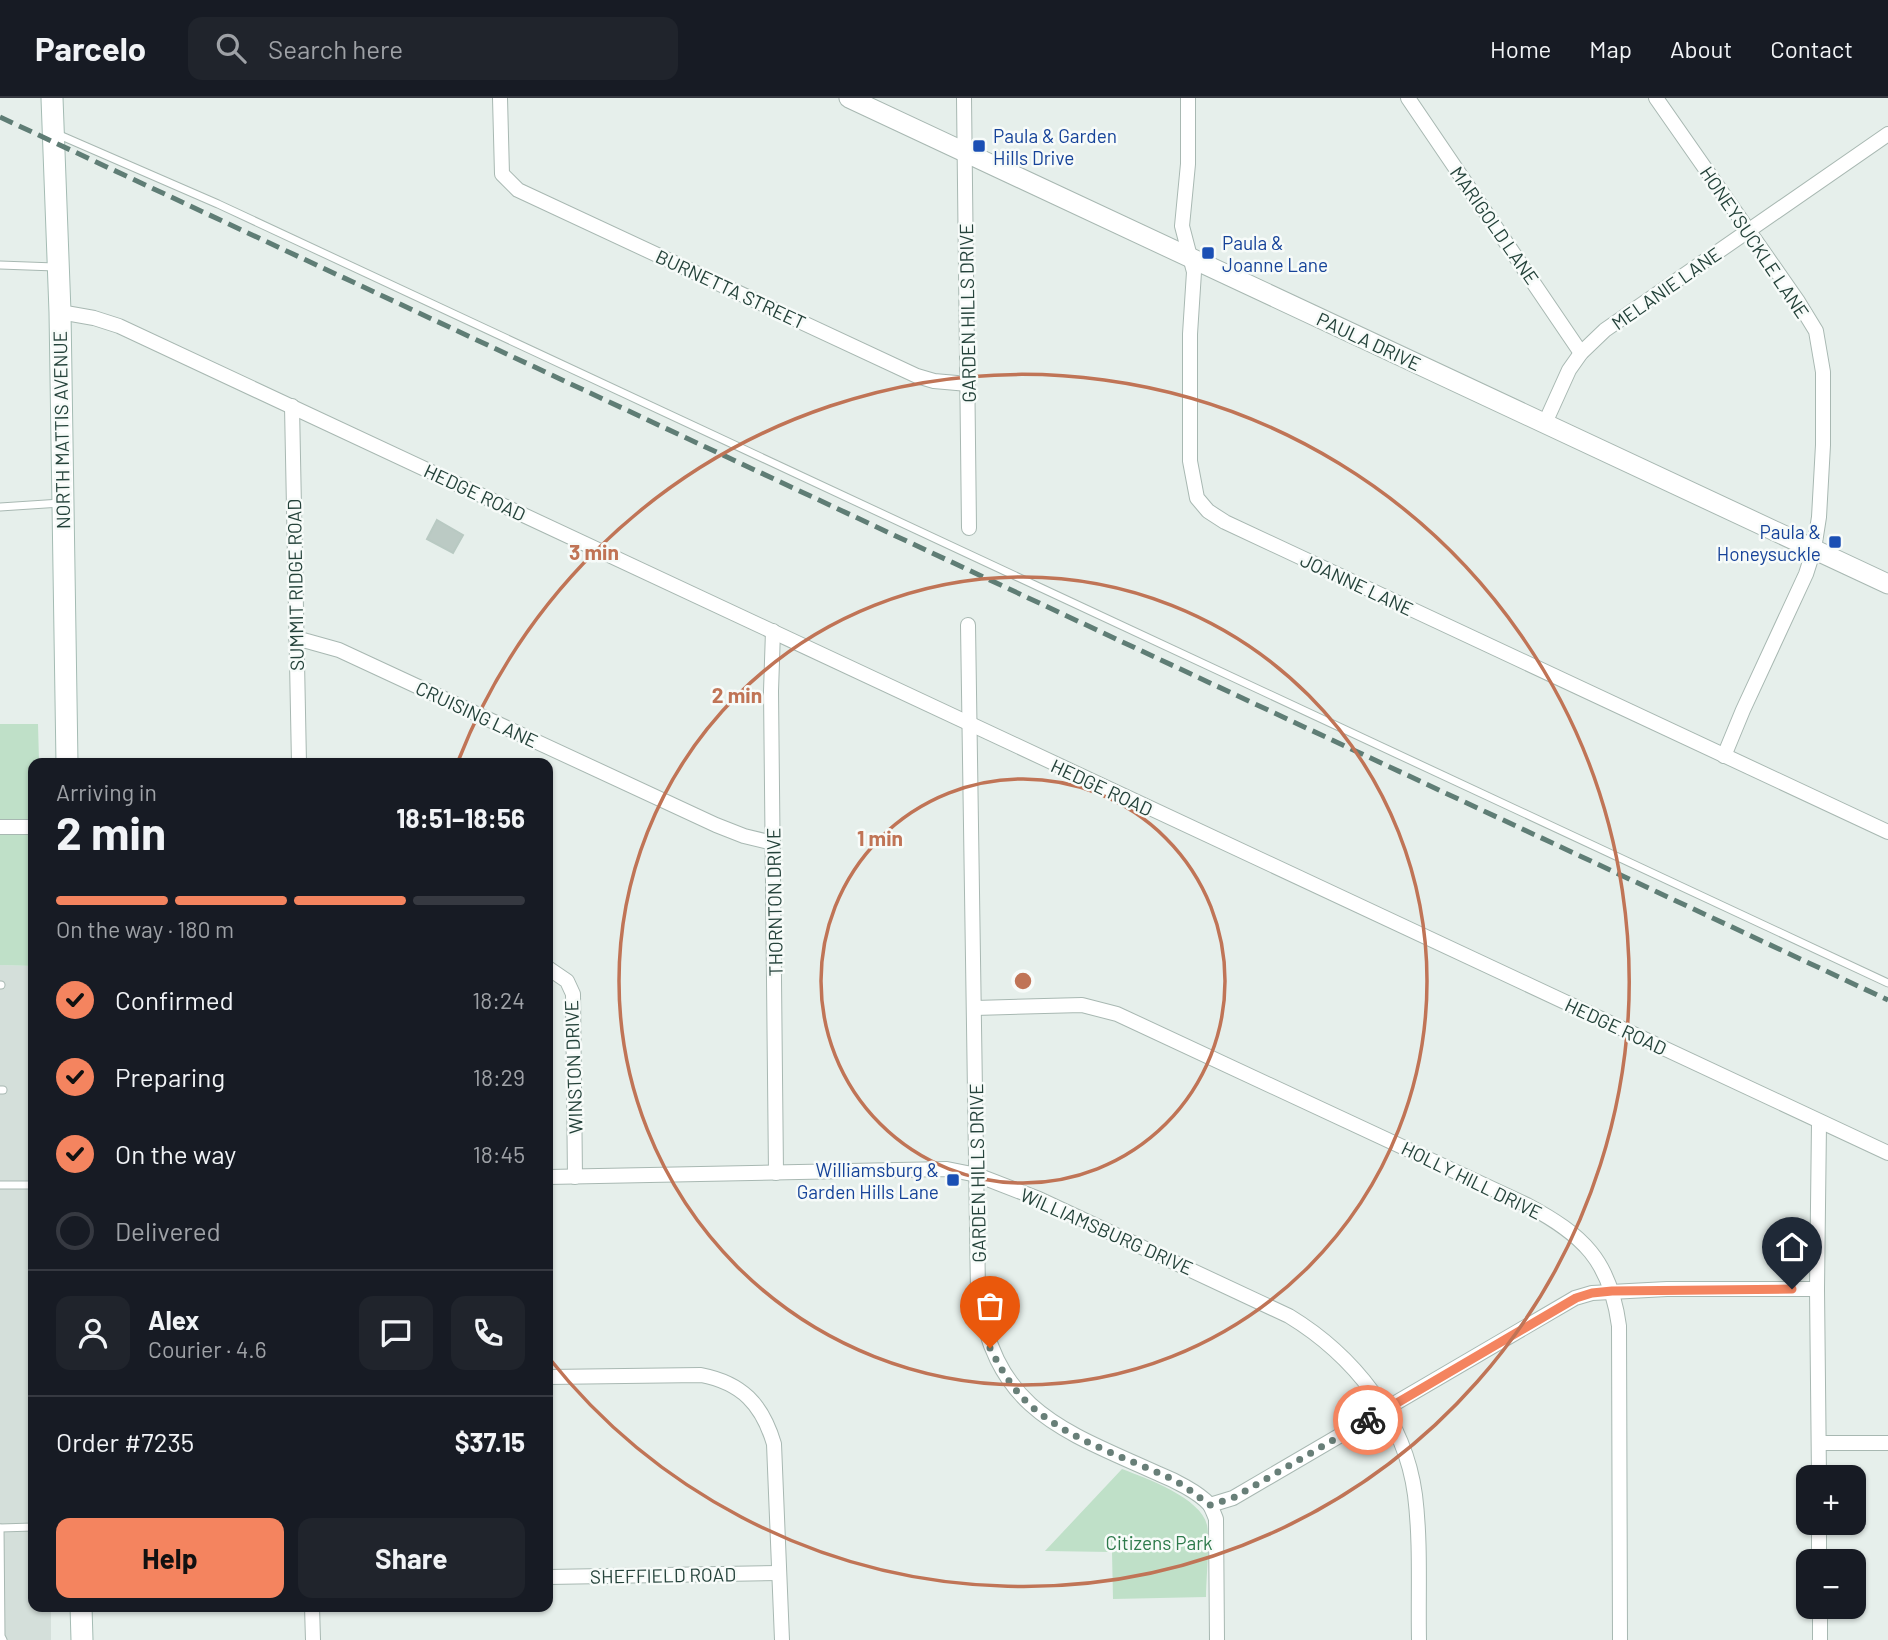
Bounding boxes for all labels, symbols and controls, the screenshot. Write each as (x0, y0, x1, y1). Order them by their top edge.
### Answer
search box (188, 17, 678, 80)
text: Parcelo (35, 28, 146, 68)
icon: search (212, 29, 250, 67)
text: Search here (268, 33, 403, 64)
text: Home (1490, 34, 1551, 63)
text: Map (1589, 34, 1632, 63)
text: About (1670, 34, 1732, 63)
text: Contact (1770, 34, 1853, 63)
place label: Paula & Garden Hills Drive (993, 124, 1117, 169)
marker: Paula & Garden Hills Drive (971, 138, 987, 154)
street label: MARIGOLD LANE (1446, 162, 1544, 288)
street label: HONEYSUCKLE LANE (1696, 162, 1814, 322)
street label: GARDEN HILLS DRIVE (954, 223, 980, 403)
place label: Paula & Joanne Lane (1222, 231, 1328, 276)
street label: MELANIE LANE (1607, 242, 1725, 334)
street label: BURNETTA STREET (652, 244, 810, 334)
marker: Paula & Joanne Lane (1200, 245, 1216, 261)
street label: PAULA DRIVE (1313, 307, 1425, 375)
street label: NORTH MATTIS AVENUE (48, 331, 74, 529)
street label: HEDGE ROAD (421, 458, 529, 526)
street label: SUMMIT RIDGE ROAD (282, 499, 308, 671)
place label: Paula & Honeysuckle (1717, 520, 1821, 565)
marker: Paula & Honeysuckle (1827, 534, 1843, 550)
text: 3 min (569, 539, 619, 564)
street label: JOANNE LANE (1297, 548, 1417, 620)
street label: CRUISING LANE (412, 676, 542, 752)
text: 2 min (712, 682, 762, 707)
street label: HEDGE ROAD (1048, 753, 1156, 821)
text: Arriving in (56, 778, 157, 806)
text: 18:51–18:56 (396, 802, 525, 833)
text: 2 min (56, 804, 166, 859)
text: 1 min (857, 825, 903, 850)
street label: THORNTON DRIVE (761, 828, 787, 976)
text: On the way · 180 m (56, 915, 234, 943)
centre of rings (1011, 969, 1035, 993)
icon: check (56, 981, 94, 1019)
text: Confirmed (115, 984, 234, 1015)
text: 18:24 (472, 986, 525, 1014)
street label: HEDGE ROAD (1562, 992, 1670, 1060)
street label: WINSTON DRIVE (559, 1000, 587, 1134)
icon: check (56, 1058, 94, 1096)
text: Preparing (115, 1061, 225, 1092)
text: 18:29 (473, 1063, 525, 1091)
street label: GARDEN HILLS DRIVE (964, 1083, 990, 1263)
icon: check (56, 1135, 94, 1173)
street label: HOLLY HILL DRIVE (1398, 1136, 1546, 1224)
text: On the way (115, 1138, 236, 1169)
text: 18:45 (473, 1140, 525, 1168)
place label: Williamsburg & Garden Hills Lane (797, 1158, 939, 1203)
marker: Williamsburg & Garden Hills Lane (945, 1172, 961, 1188)
street label: WILLIAMSBURG DRIVE (1017, 1183, 1197, 1279)
text: Delivered (115, 1215, 221, 1246)
pin (1762, 1217, 1822, 1289)
icon: home (1773, 1228, 1811, 1266)
pin (960, 1276, 1020, 1348)
icon: bag (971, 1287, 1009, 1325)
button: person (56, 1296, 130, 1370)
button: chat (359, 1296, 433, 1370)
button: phone (451, 1296, 525, 1370)
text: Alex (148, 1304, 199, 1335)
text: Courier · 4.6 (148, 1335, 267, 1363)
courier (1333, 1385, 1403, 1455)
icon: bike (1349, 1401, 1387, 1439)
text: Order #7235 (56, 1426, 194, 1457)
text: $37.15 (455, 1426, 525, 1457)
map controls (1796, 1465, 1866, 1619)
button: + (1796, 1465, 1866, 1535)
button: Help (56, 1518, 284, 1598)
button: Share (298, 1518, 525, 1598)
park label: Citizens Park (1105, 1531, 1213, 1554)
button: − (1796, 1549, 1866, 1619)
street label: SHEFFIELD ROAD (590, 1562, 736, 1588)

